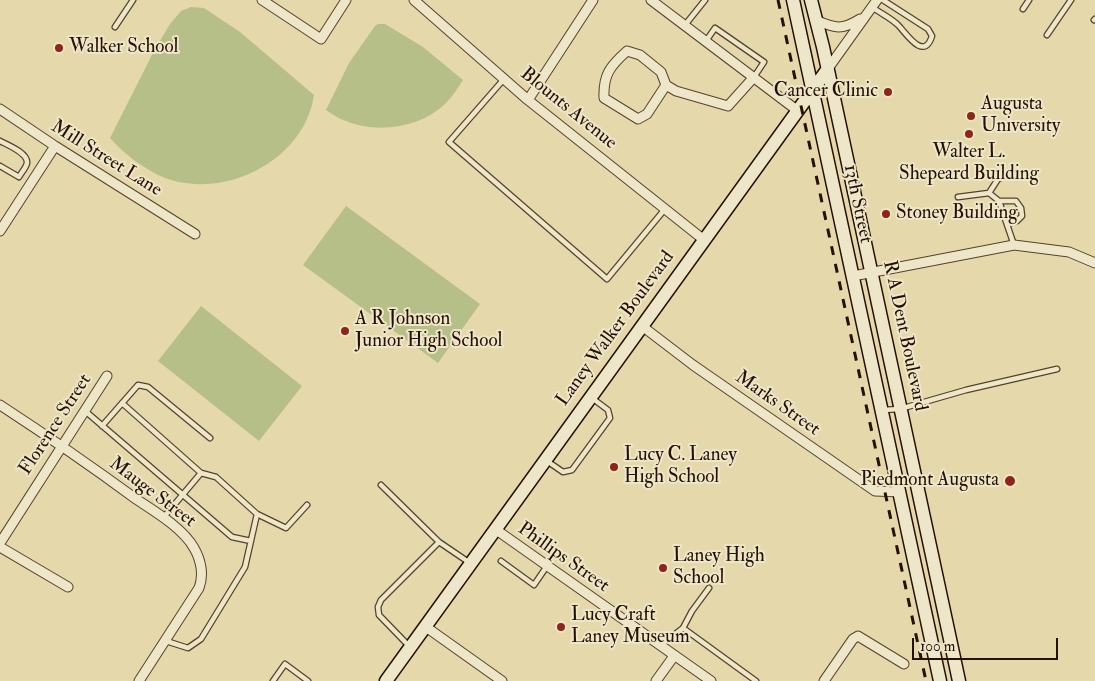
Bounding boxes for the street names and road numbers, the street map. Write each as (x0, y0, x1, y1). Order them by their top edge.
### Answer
street label: Blounts Avenue (515, 63, 621, 155)
street label: Mill Street Lane (46, 116, 166, 202)
street label: 13th Street (838, 163, 876, 245)
street label: Laney Walker Boulevard (552, 247, 680, 411)
street label: R A Dent Boulevard (877, 259, 931, 413)
street label: Marks Street (730, 366, 824, 442)
street label: Florence Street (15, 370, 97, 480)
street label: Mauge Street (104, 453, 200, 533)
street label: Phillips Street (513, 518, 613, 598)

